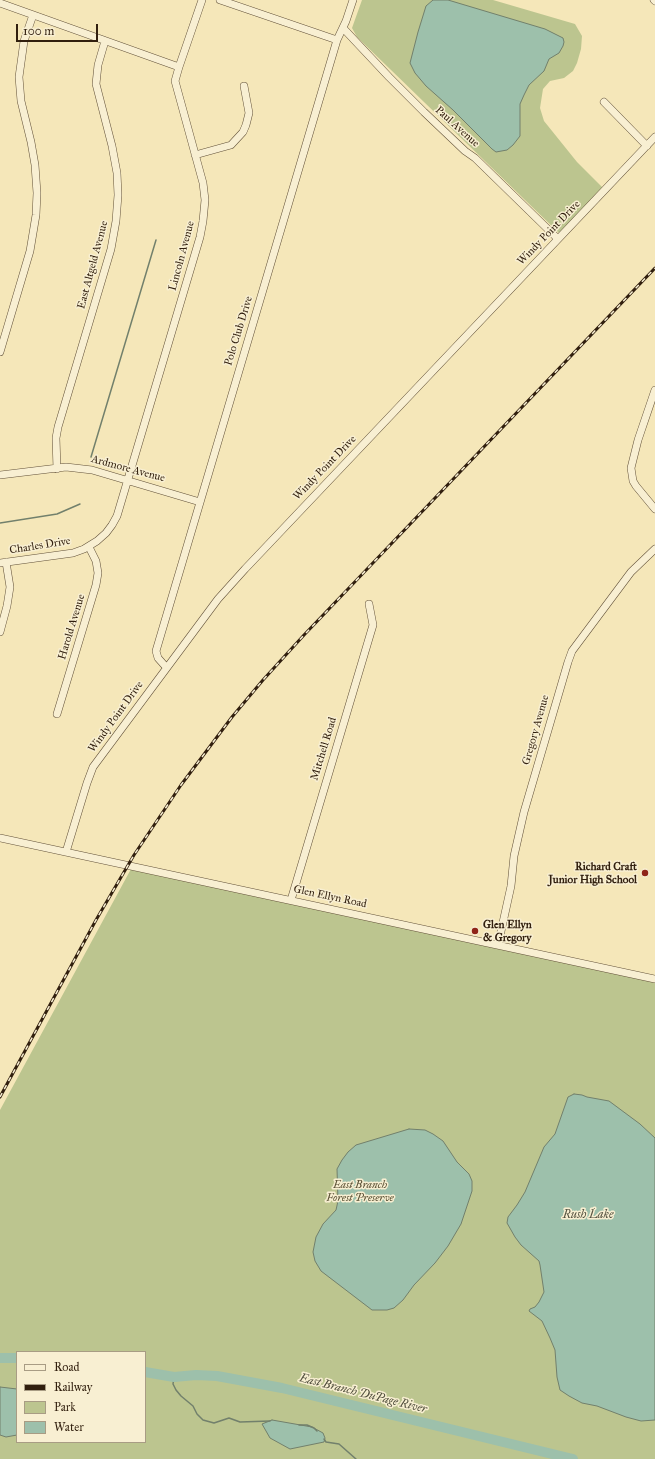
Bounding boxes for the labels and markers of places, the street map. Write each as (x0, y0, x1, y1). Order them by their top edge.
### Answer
place label: Richard Craft Junior High School (549, 860, 637, 886)
marker: Richard Craft Junior High School (640, 868, 650, 878)
place label: Glen Ellyn & Gregory (483, 918, 532, 944)
marker: Glen Ellyn & Gregory (470, 926, 480, 936)

